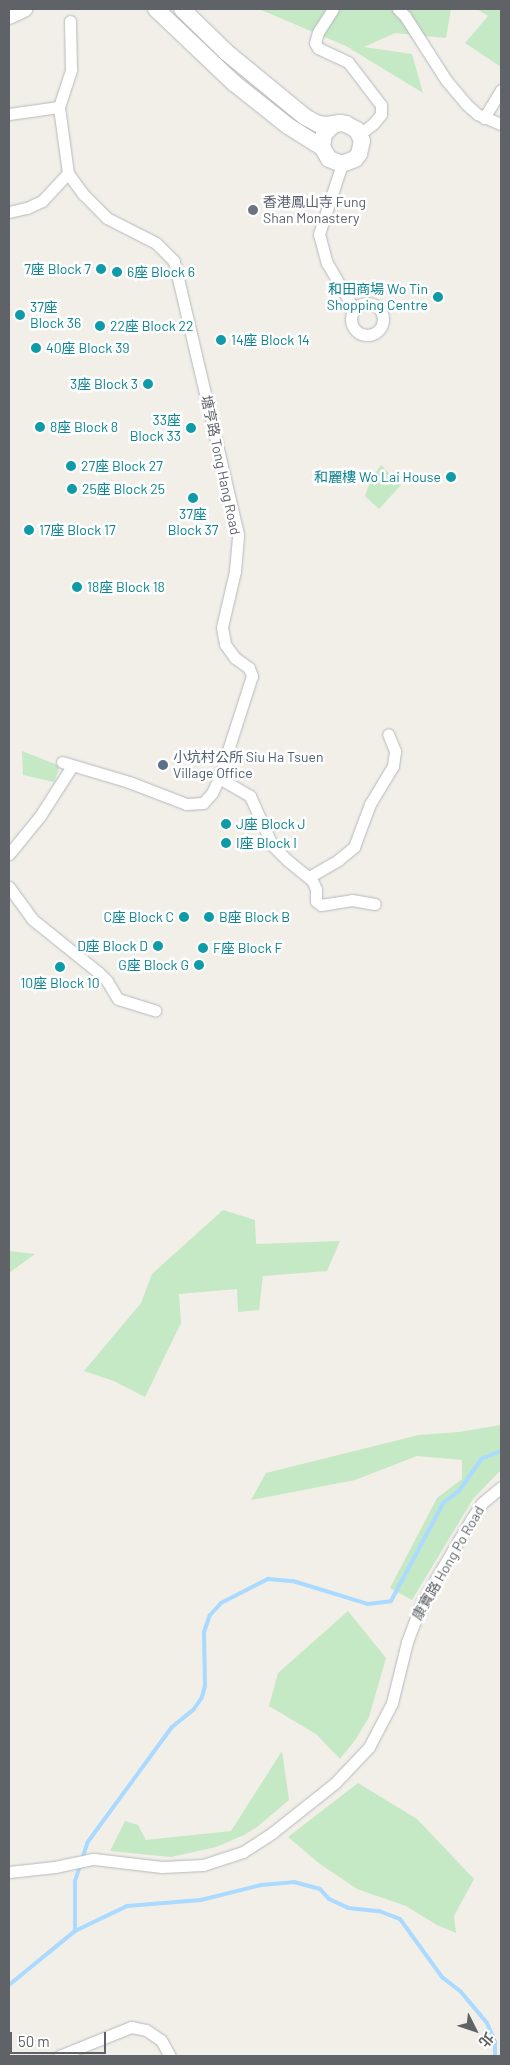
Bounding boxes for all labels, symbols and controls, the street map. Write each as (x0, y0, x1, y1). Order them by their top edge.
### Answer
place label: 香港鳳山寺 Fung Shan Monastery (263, 194, 366, 226)
marker: 香港鳳山寺 Fung Shan Monastery (247, 204, 259, 216)
place label: 7座 Block 7 (24, 261, 91, 277)
marker: 7座 Block 7 (95, 263, 107, 275)
place label: 6座 Block 6 (127, 264, 195, 280)
marker: 6座 Block 6 (111, 266, 123, 278)
place label: 和田商場 Wo Tin Shopping Centre (327, 281, 428, 314)
marker: 和田商場 Wo Tin Shopping Centre (432, 291, 444, 303)
place label: 37座 Block 36 (30, 299, 81, 332)
marker: 37座 Block 36 (14, 309, 26, 321)
place label: 22座 Block 22 (110, 318, 194, 334)
marker: 22座 Block 22 (94, 320, 106, 332)
place label: 14座 Block 14 (231, 332, 310, 348)
marker: 14座 Block 14 (215, 334, 227, 346)
place label: 40座 Block 39 (46, 340, 130, 356)
marker: 40座 Block 39 (30, 342, 42, 354)
place label: 3座 Block 3 (70, 376, 138, 392)
marker: 3座 Block 3 (142, 378, 154, 390)
street label: 塘亨路 Tong Hang Road (198, 394, 244, 536)
place label: 33座 Block 33 (130, 412, 181, 444)
place label: 8座 Block 8 (50, 419, 118, 435)
marker: 8座 Block 8 (34, 421, 46, 433)
marker: 33座 Block 33 (185, 422, 197, 434)
place label: 27座 Block 27 (81, 458, 163, 474)
marker: 27座 Block 27 (65, 460, 77, 472)
place label: 和麗樓 Wo Lai House (314, 469, 441, 485)
marker: 和麗樓 Wo Lai House (445, 471, 457, 483)
place label: 25座 Block 25 (82, 481, 165, 497)
marker: 25座 Block 25 (66, 483, 78, 495)
marker: 37座 Block 37 (187, 492, 199, 504)
place label: 37座 Block 37 (168, 506, 218, 538)
place label: 17座 Block 17 (39, 522, 116, 538)
marker: 17座 Block 17 (23, 524, 35, 536)
place label: 18座 Block 18 (87, 579, 165, 595)
marker: 18座 Block 18 (71, 581, 83, 593)
place label: 小坑村公所 Siu Ha Tsuen Village Office (173, 749, 323, 782)
marker: 小坑村公所 Siu Ha Tsuen Village Office (157, 759, 169, 771)
place label: J座 Block J (236, 816, 306, 832)
marker: J座 Block J (220, 818, 232, 830)
place label: I座 Block I (236, 835, 297, 851)
marker: I座 Block I (220, 837, 232, 849)
place label: C座 Block C (103, 909, 174, 925)
place label: B座 Block B (219, 909, 290, 925)
marker: C座 Block C (178, 911, 190, 923)
marker: B座 Block B (203, 911, 215, 923)
place label: D座 Block D (77, 938, 148, 954)
marker: D座 Block D (152, 940, 164, 952)
place label: F座 Block F (213, 940, 282, 956)
marker: F座 Block F (197, 942, 209, 954)
place label: G座 Block G (118, 957, 189, 973)
marker: G座 Block G (193, 959, 205, 971)
marker: 10座 Block 10 (54, 961, 66, 973)
place label: 10座 Block 10 (20, 975, 100, 991)
street label: 康寶路 Hong Po Road (409, 1503, 487, 1623)
north arrow (450, 2005, 500, 2055)
scale bar (12, 2022, 109, 2054)
text: 北 (476, 2029, 498, 2051)
text: 50 m (18, 2032, 50, 2050)

